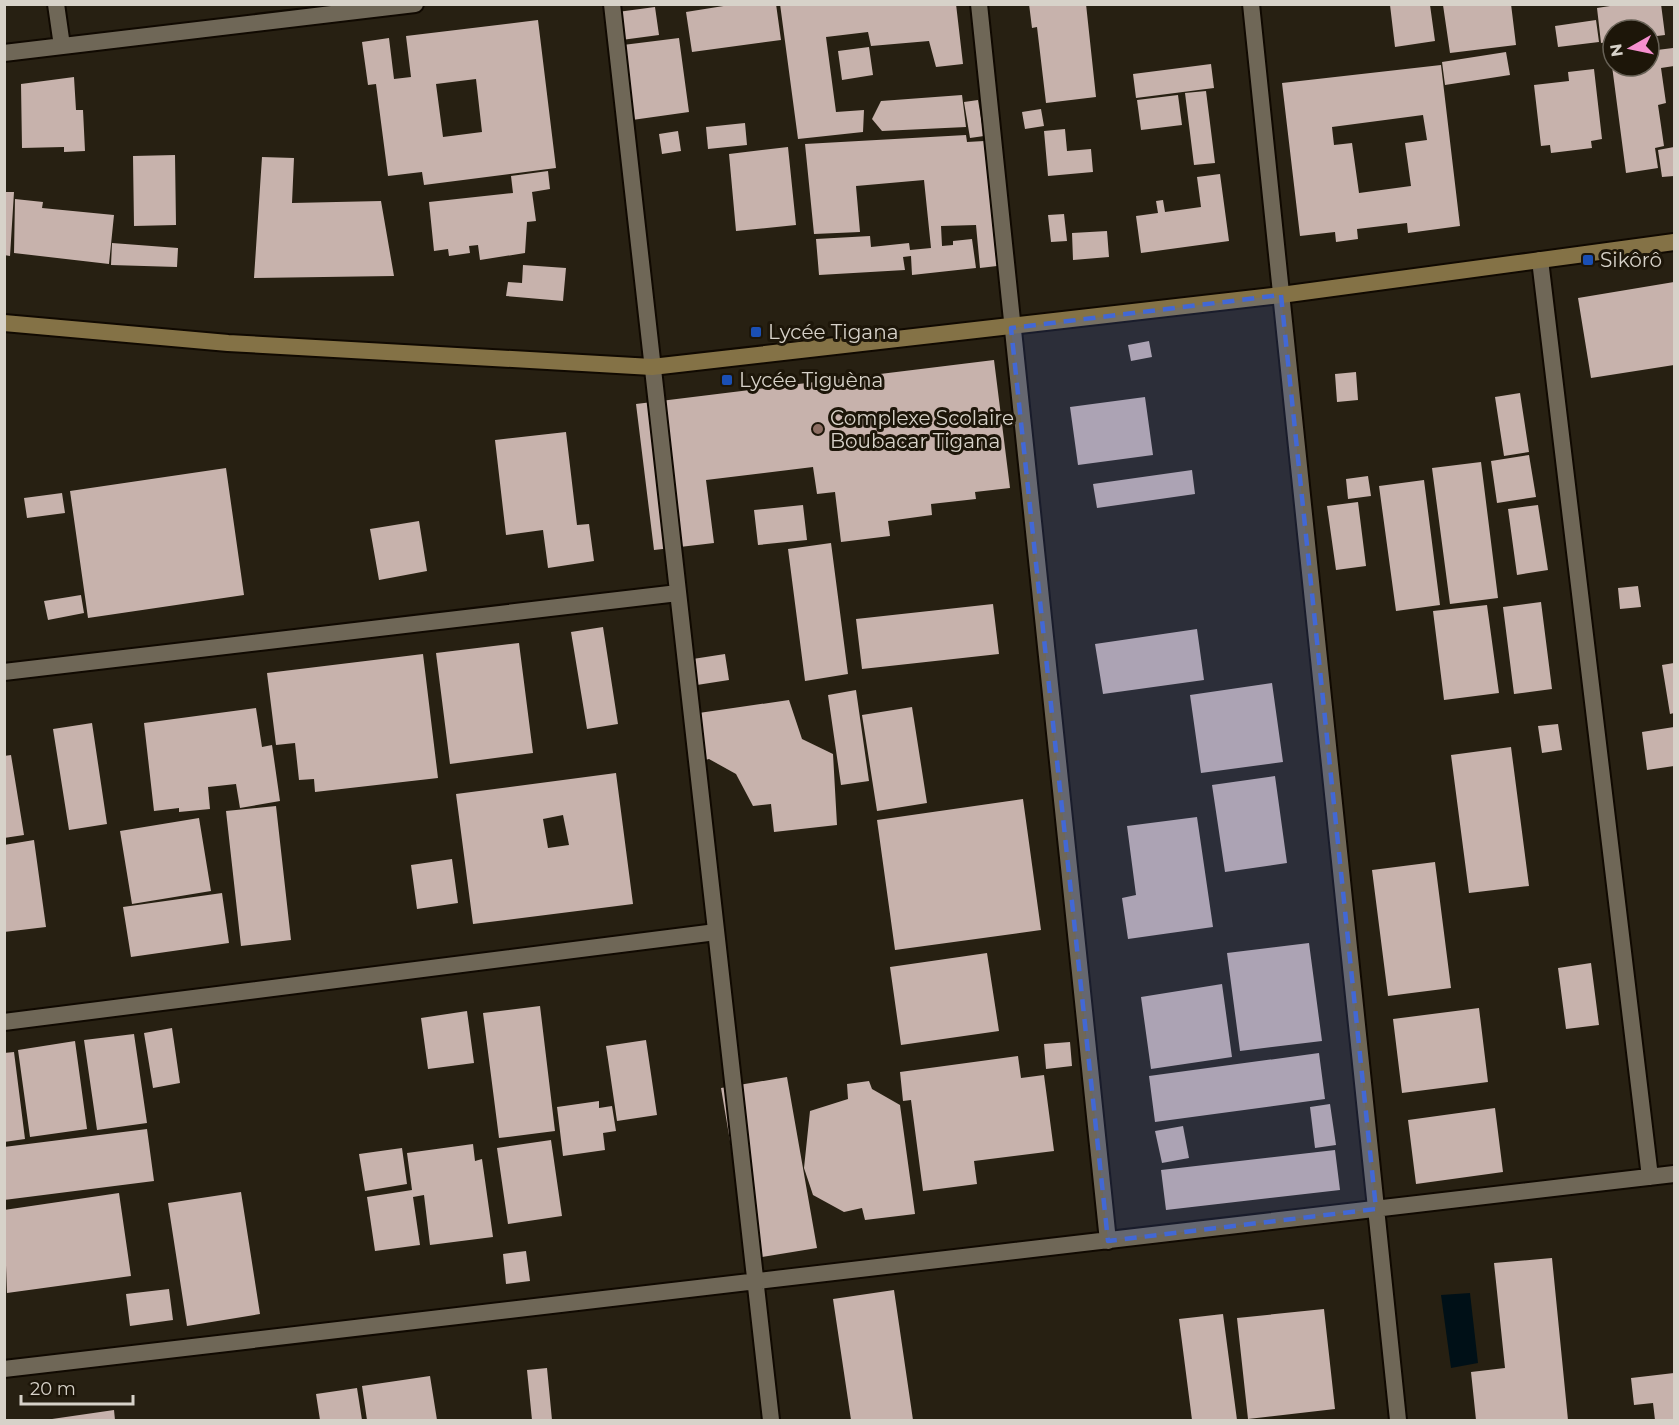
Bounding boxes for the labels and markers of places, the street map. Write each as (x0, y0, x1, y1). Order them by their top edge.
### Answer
place label: Sikôrô (1600, 248, 1662, 272)
marker: Sikôrô (1581, 253, 1595, 267)
place label: Lycée Tigana (768, 320, 898, 344)
marker: Lycée Tigana (749, 325, 763, 339)
place label: Lycée Tiguèna (739, 368, 883, 392)
marker: Lycée Tiguèna (720, 373, 734, 387)
place label: Complexe Scolaire Boubacar Tigana (830, 406, 1014, 453)
marker: Complexe Scolaire Boubacar Tigana (811, 422, 825, 436)

